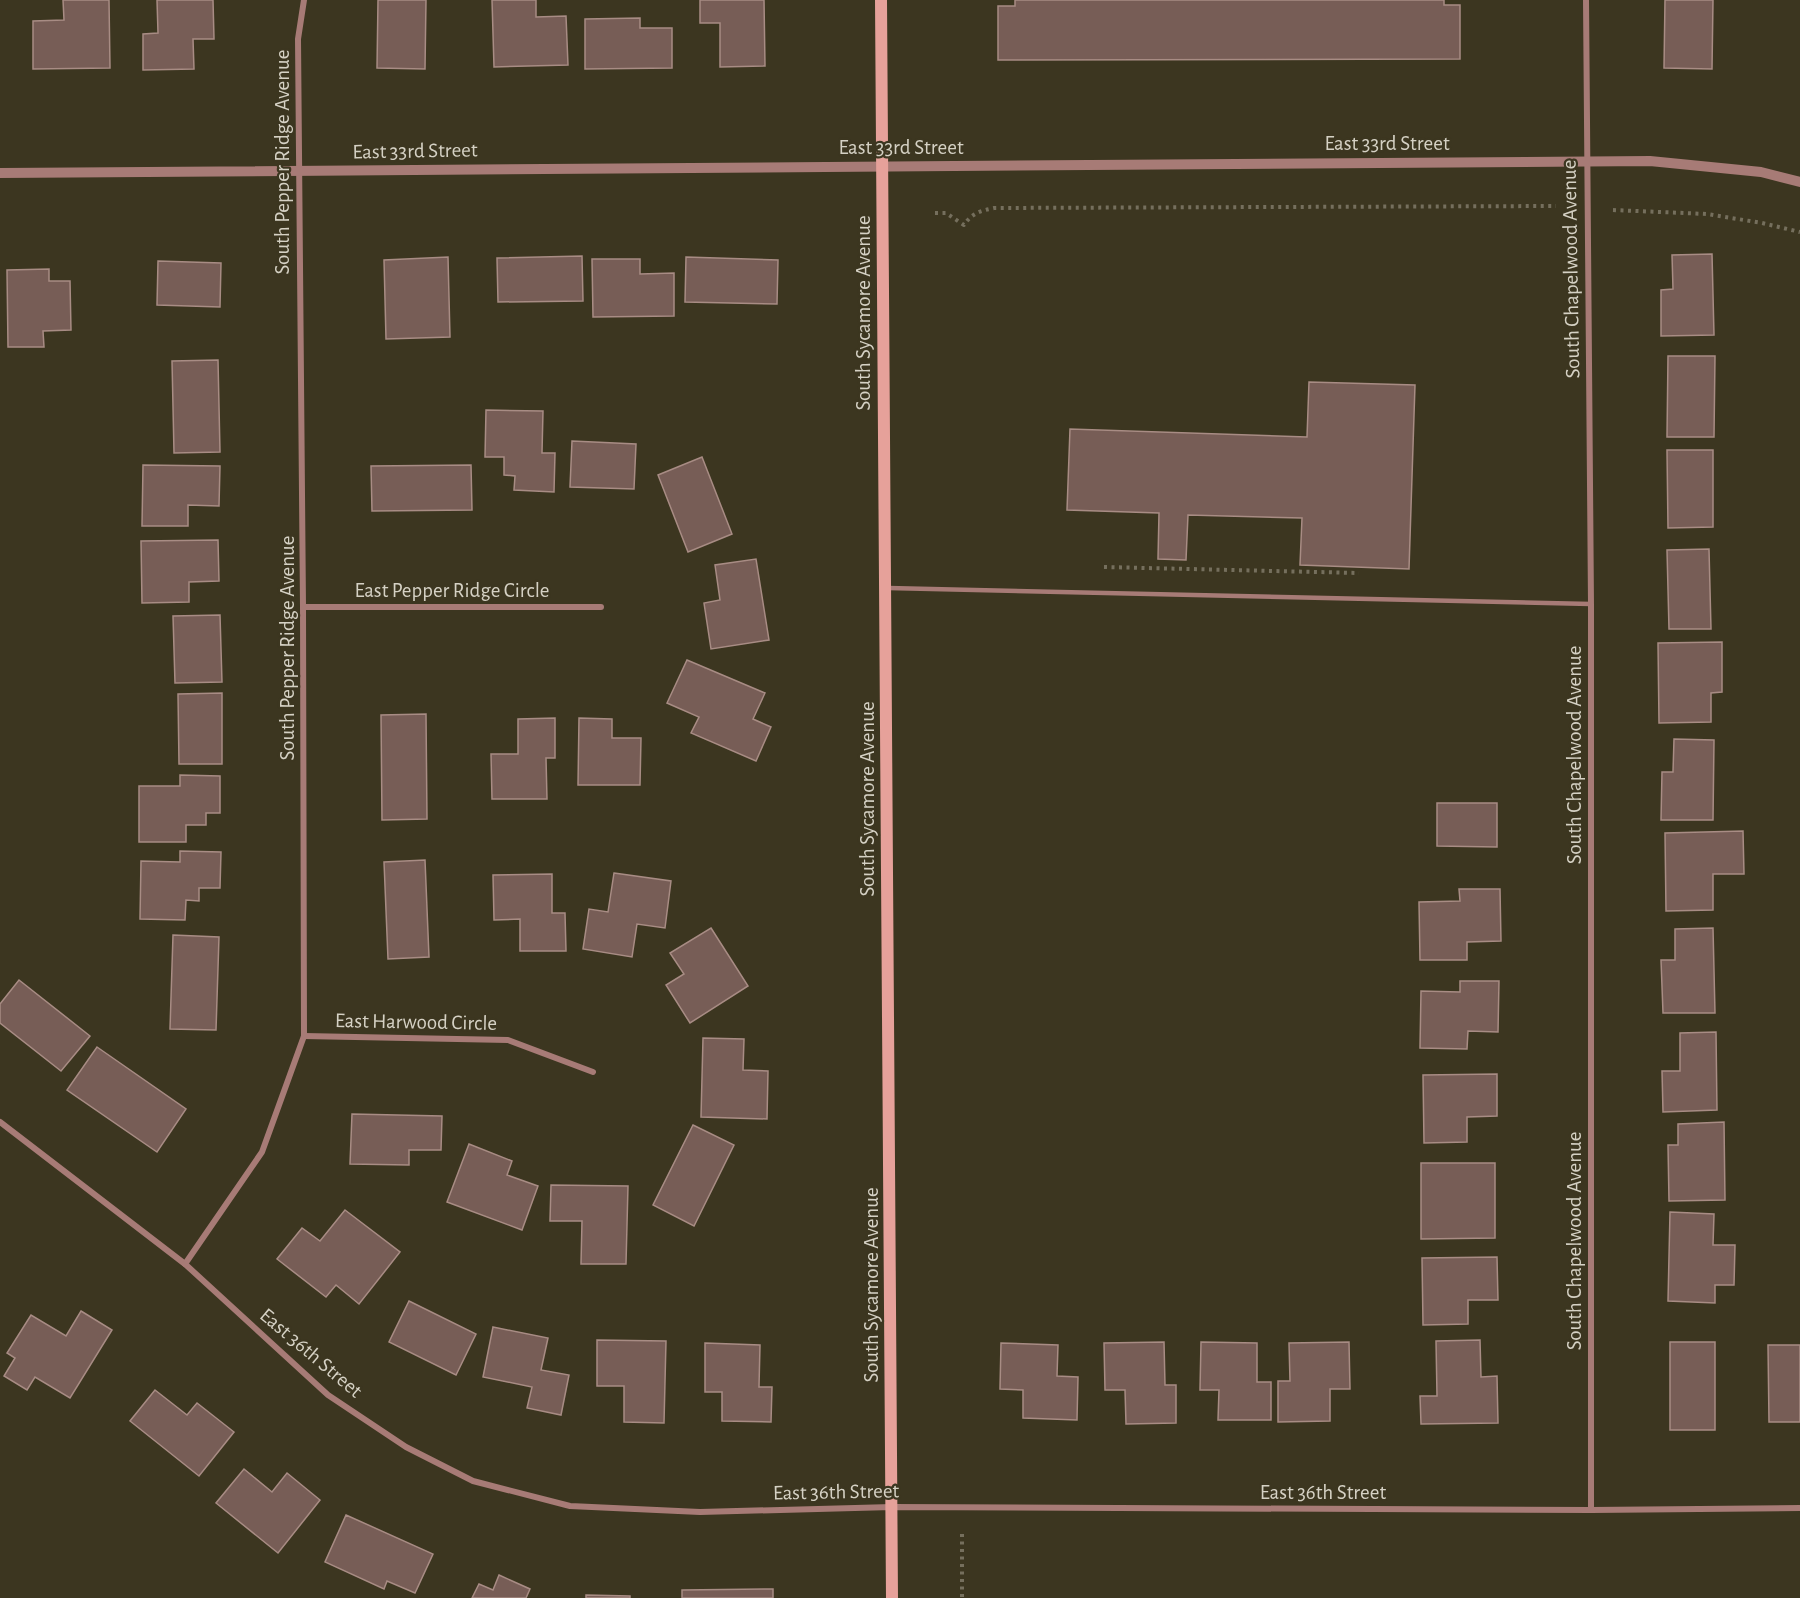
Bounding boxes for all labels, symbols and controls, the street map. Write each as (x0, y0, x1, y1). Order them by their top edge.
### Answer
street label: South Pepper Ridge Avenue (272, 50, 293, 274)
street label: East 33rd Street (1324, 133, 1450, 154)
street label: East 33rd Street (838, 137, 964, 158)
street label: East 33rd Street (352, 139, 478, 163)
street label: South Chapelwood Avenue (1559, 159, 1583, 379)
street label: South Sycamore Avenue (853, 215, 874, 411)
street label: South Pepper Ridge Avenue (277, 536, 298, 760)
street label: East Pepper Ridge Circle (354, 580, 550, 601)
street label: South Chapelwood Avenue (1564, 646, 1585, 864)
street label: South Sycamore Avenue (857, 701, 878, 897)
street label: East Harwood Circle (335, 1010, 497, 1034)
street label: South Chapelwood Avenue (1564, 1132, 1585, 1350)
street label: South Sycamore Avenue (861, 1187, 882, 1383)
street label: East 36th Street (256, 1304, 366, 1402)
street label: East 36th Street (773, 1480, 900, 1504)
street label: East 36th Street (1260, 1482, 1386, 1503)

